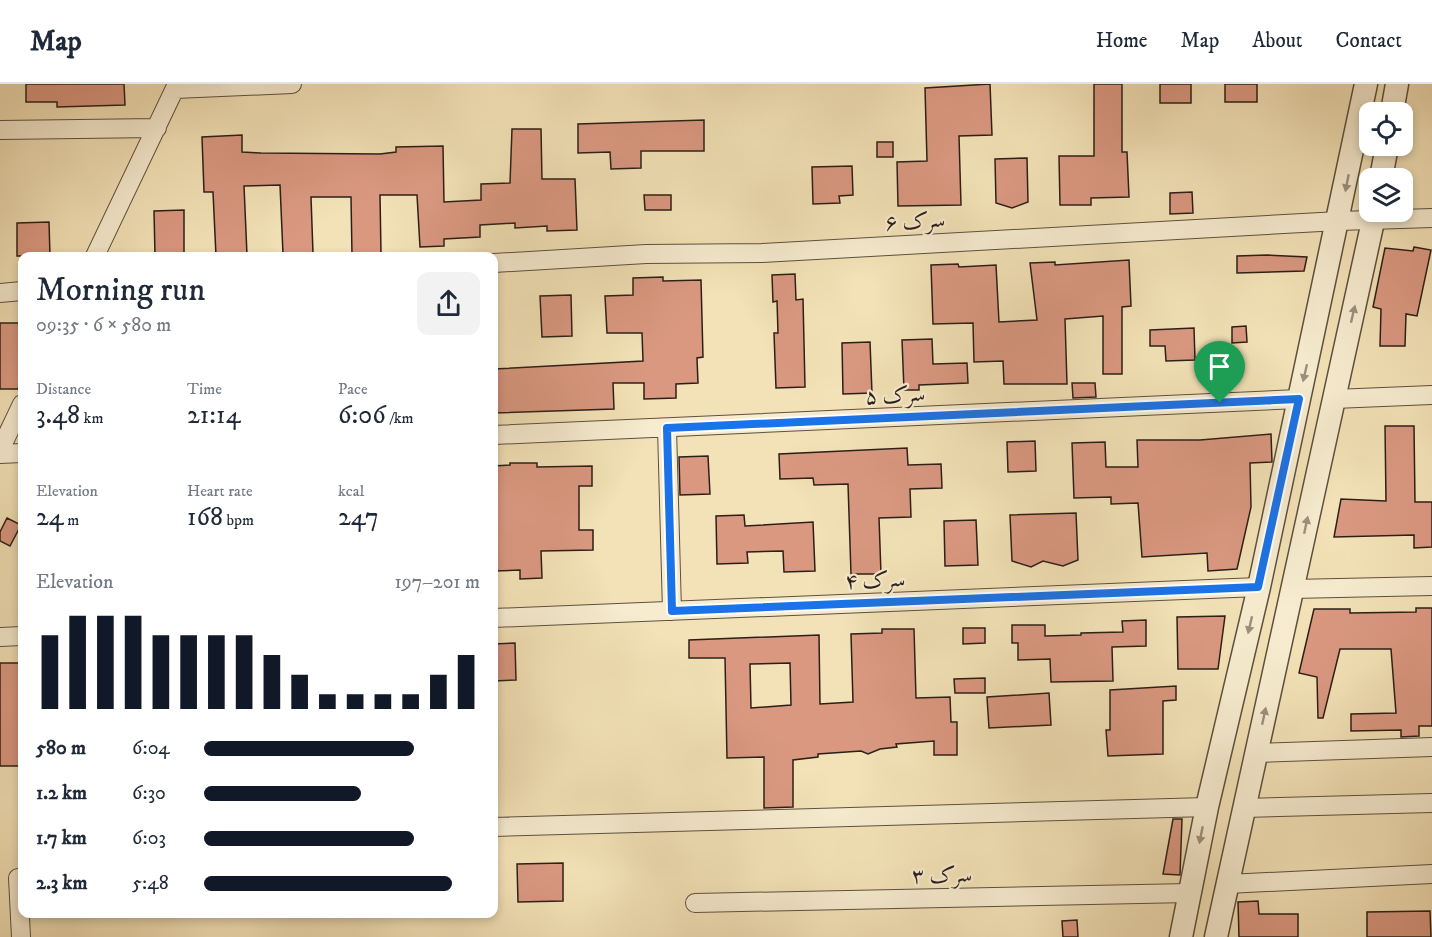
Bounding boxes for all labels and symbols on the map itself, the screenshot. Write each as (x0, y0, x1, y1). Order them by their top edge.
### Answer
one-way arrow (1341, 173, 1351, 192)
street label: سرک ۶ (884, 206, 946, 237)
one-way arrow (1349, 305, 1358, 324)
pin (1194, 341, 1245, 403)
one-way arrow (1300, 364, 1309, 383)
street label: سرک ۵ (864, 380, 926, 411)
one-way arrow (1302, 515, 1311, 534)
street label: سرک ۴ (844, 566, 906, 595)
one-way arrow (1244, 616, 1254, 634)
one-way arrow (1260, 706, 1269, 725)
one-way arrow (1196, 826, 1205, 845)
street label: سرک ۳ (912, 861, 973, 890)

